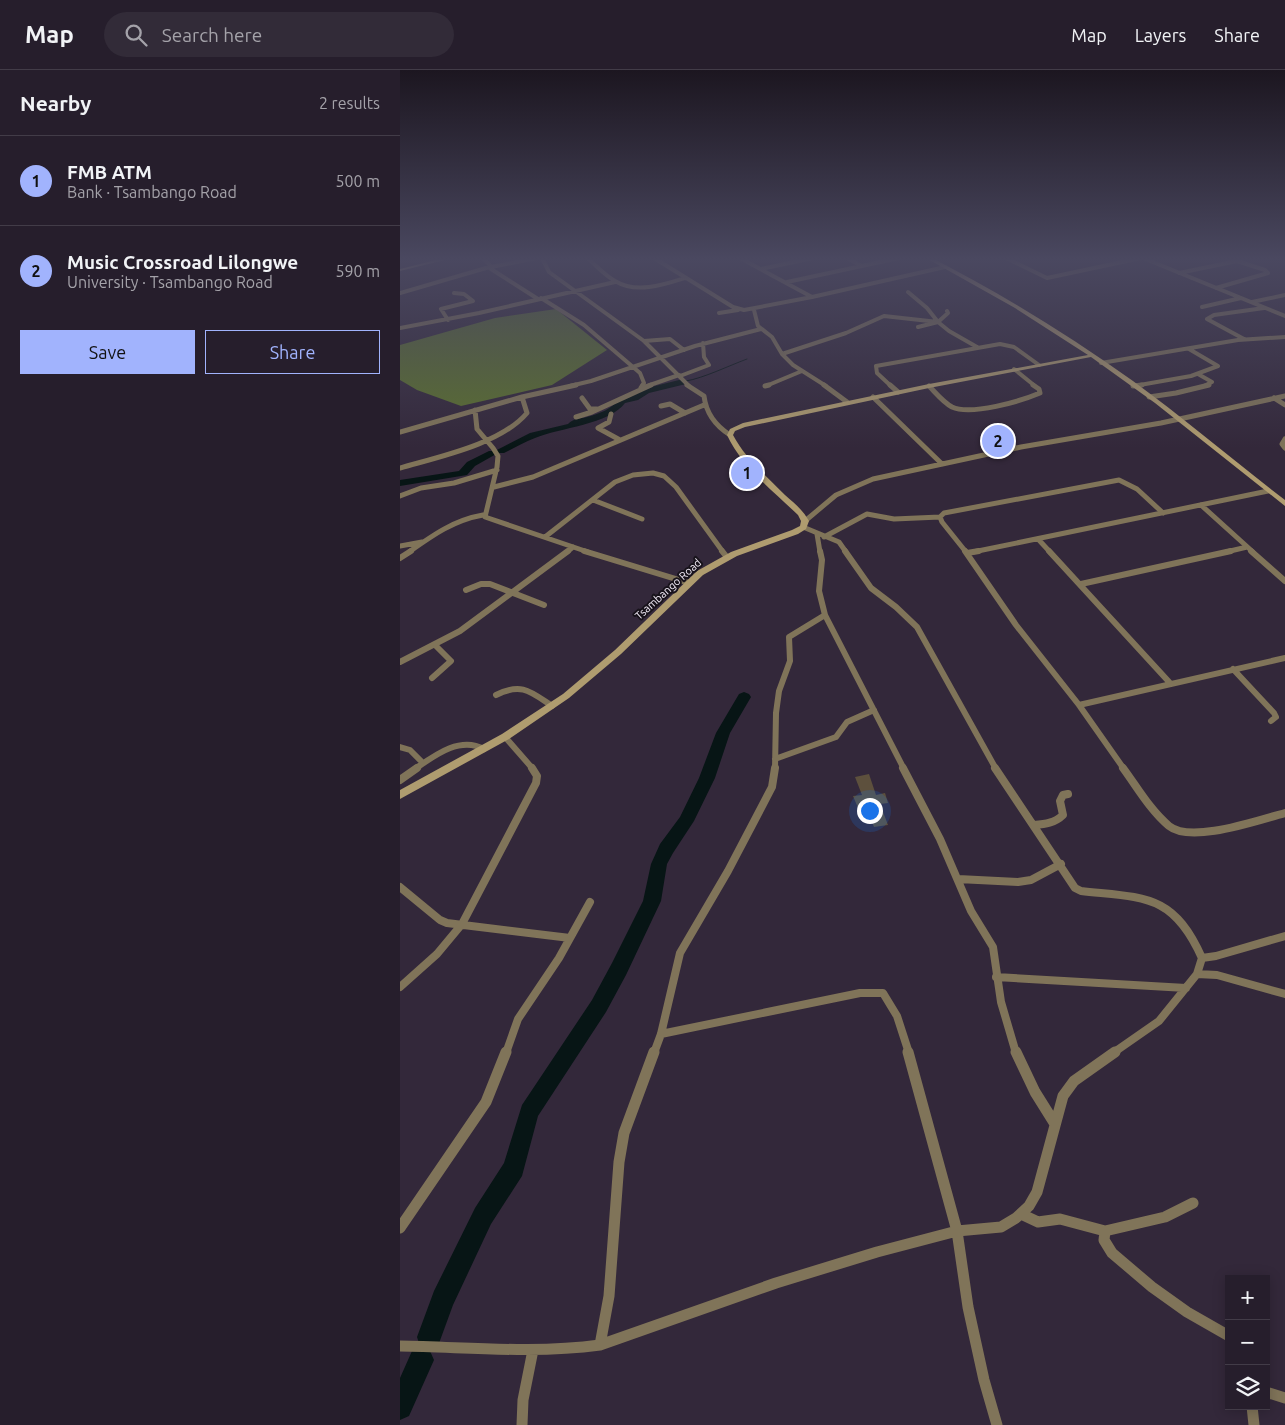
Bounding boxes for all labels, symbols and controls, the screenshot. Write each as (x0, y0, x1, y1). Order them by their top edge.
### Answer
search box (104, 12, 454, 57)
text: Map (25, 21, 74, 48)
icon: search (122, 21, 150, 49)
text: Search here (162, 24, 262, 46)
text: Map (1071, 25, 1107, 45)
text: Layers (1135, 25, 1186, 45)
text: Share (1214, 25, 1260, 45)
text: Nearby (20, 91, 91, 115)
text: 2 results (319, 94, 380, 112)
text: FMB ATM (67, 161, 152, 183)
text: 1 (31, 172, 41, 190)
text: 500 m (335, 172, 380, 190)
text: Bank · Tsambango Road (67, 183, 237, 201)
text: Music Crossroad Lilongwe (67, 251, 298, 273)
text: 2 (31, 262, 41, 280)
text: 590 m (335, 262, 380, 280)
text: University · Tsambango Road (67, 273, 273, 291)
button: Save (20, 330, 195, 374)
button: Share (205, 330, 380, 374)
pin: 2 (982, 422, 1014, 460)
pin: 1 (731, 454, 763, 492)
street label: Tsambango Road (633, 556, 703, 622)
your location (857, 798, 883, 824)
map controls (1225, 1275, 1270, 1410)
button: + (1225, 1275, 1270, 1320)
button: − (1225, 1320, 1270, 1365)
button: layers (1225, 1365, 1270, 1410)

